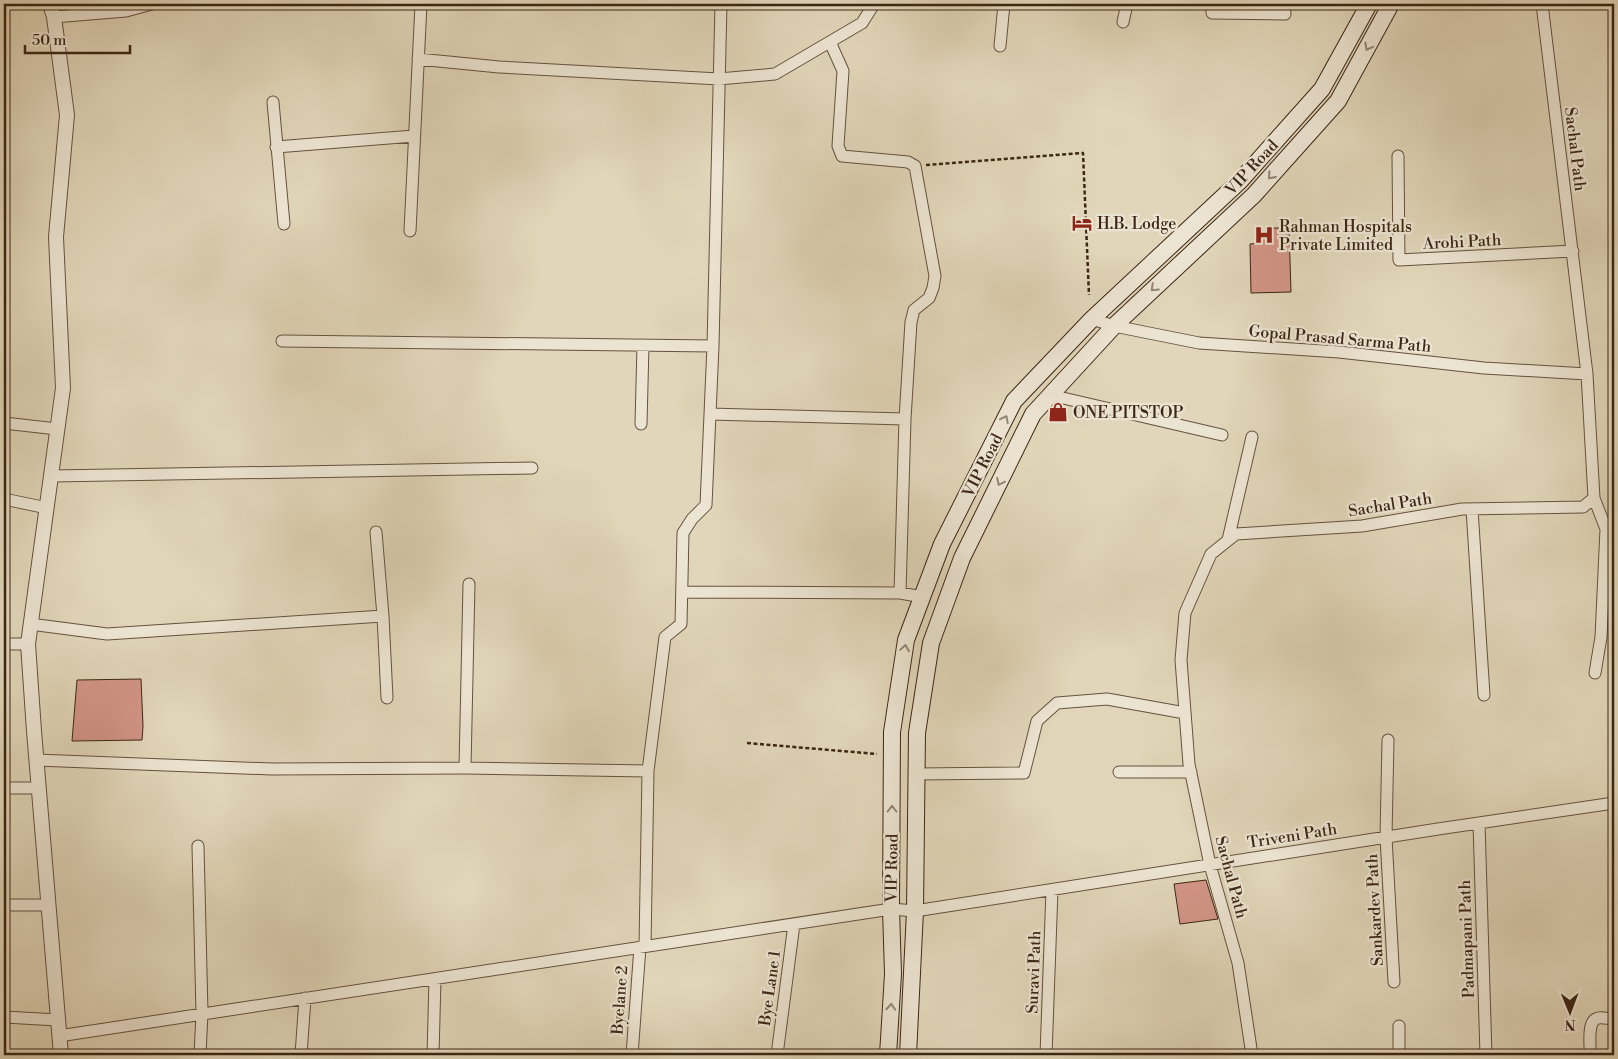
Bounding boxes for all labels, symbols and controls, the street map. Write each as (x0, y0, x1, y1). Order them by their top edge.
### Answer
scale bar (25, 22, 130, 54)
text: 50 m (32, 31, 66, 50)
one-way arrow (1364, 41, 1374, 50)
street label: Sachal Path (1560, 106, 1590, 193)
street label: VIP Road (1220, 136, 1283, 200)
one-way arrow (1268, 170, 1277, 179)
hotel icon: H.B. Lodge (1071, 212, 1093, 234)
place label: H.B. Lodge (1097, 214, 1176, 234)
place label: Rahman Hospitals Private Limited (1279, 217, 1412, 255)
hospital icon: Rahman Hospitals Private Limited (1253, 224, 1275, 246)
street label: Arohi Path (1421, 230, 1502, 254)
one-way arrow (1150, 282, 1159, 291)
street label: Gopal Prasad Sarma Path (1248, 321, 1432, 357)
shop icon: ONE PITSTOP (1047, 401, 1069, 423)
place label: ONE PITSTOP (1073, 403, 1184, 423)
one-way arrow (999, 416, 1009, 425)
street label: VIP Road (958, 430, 1007, 502)
one-way arrow (996, 476, 1006, 485)
street label: Sachal Path (1347, 488, 1434, 521)
one-way arrow (899, 643, 909, 652)
one-way arrow (887, 805, 897, 812)
street label: Triveni Path (1246, 819, 1339, 853)
street label: VIP Road (881, 833, 903, 904)
street label: Sachal Path (1210, 834, 1252, 921)
street label: Sankardev Path (1362, 853, 1388, 967)
street label: Padmapani Path (1455, 879, 1479, 999)
street label: Suravi Path (1023, 930, 1045, 1014)
street label: Bye Lane 1 (755, 949, 785, 1028)
street label: Byelane 2 (608, 965, 632, 1036)
north arrow (1546, 986, 1596, 1036)
one-way arrow (885, 1002, 896, 1010)
text: N (1565, 1015, 1576, 1033)

